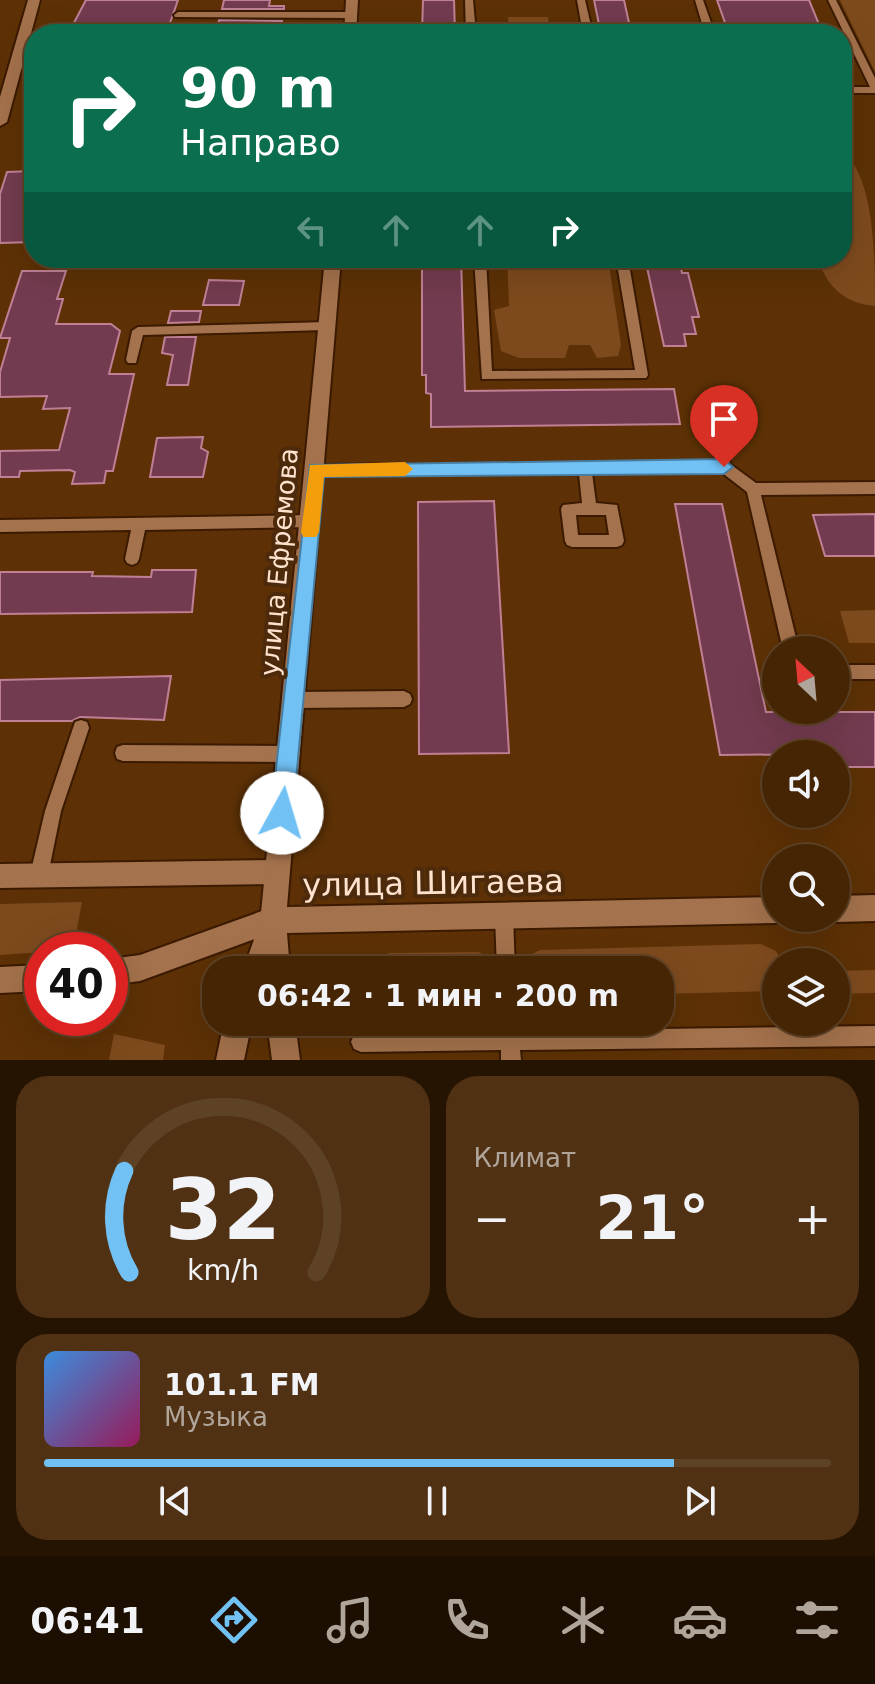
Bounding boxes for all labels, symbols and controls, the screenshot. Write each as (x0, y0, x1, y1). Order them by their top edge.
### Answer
text: 90 m (180, 55, 336, 120)
icon: right (48, 56, 152, 160)
text: Направо (180, 122, 341, 163)
icon: left (290, 208, 334, 252)
icon: ahead (374, 208, 418, 252)
icon: ahead (458, 208, 502, 252)
icon: right (542, 208, 586, 252)
pin (690, 385, 758, 467)
icon: arrive (702, 397, 746, 441)
street label: улица Ефремова (254, 447, 304, 677)
north arrow (762, 636, 850, 724)
map controls (762, 636, 850, 1036)
button: sound (762, 740, 850, 828)
position arrow (240, 771, 324, 855)
button: search (762, 844, 850, 932)
street label: улица Шигаева (302, 862, 564, 904)
speed limit sign: 40 (24, 932, 128, 1036)
button: layers (762, 948, 850, 1036)
text: 06:42 · 1 мин · 200 m (257, 978, 619, 1013)
text: Климат (474, 1143, 576, 1173)
text: 32 (165, 1162, 281, 1259)
text: 21° (596, 1183, 709, 1253)
text: − (474, 1193, 510, 1244)
text: + (794, 1193, 831, 1244)
text: km/h (187, 1253, 259, 1287)
text: 101.1 FM (164, 1367, 320, 1402)
text: Музыка (164, 1402, 268, 1432)
icon: previous (153, 1479, 197, 1523)
icon: pause (415, 1479, 459, 1523)
icon: next (678, 1479, 722, 1523)
icon: directions (206, 1592, 262, 1648)
icon: music (322, 1592, 378, 1648)
icon: phone (439, 1592, 495, 1648)
icon: climate (555, 1592, 611, 1648)
icon: car (672, 1592, 728, 1648)
icon: filters (789, 1592, 845, 1648)
text: 06:41 (30, 1600, 145, 1641)

